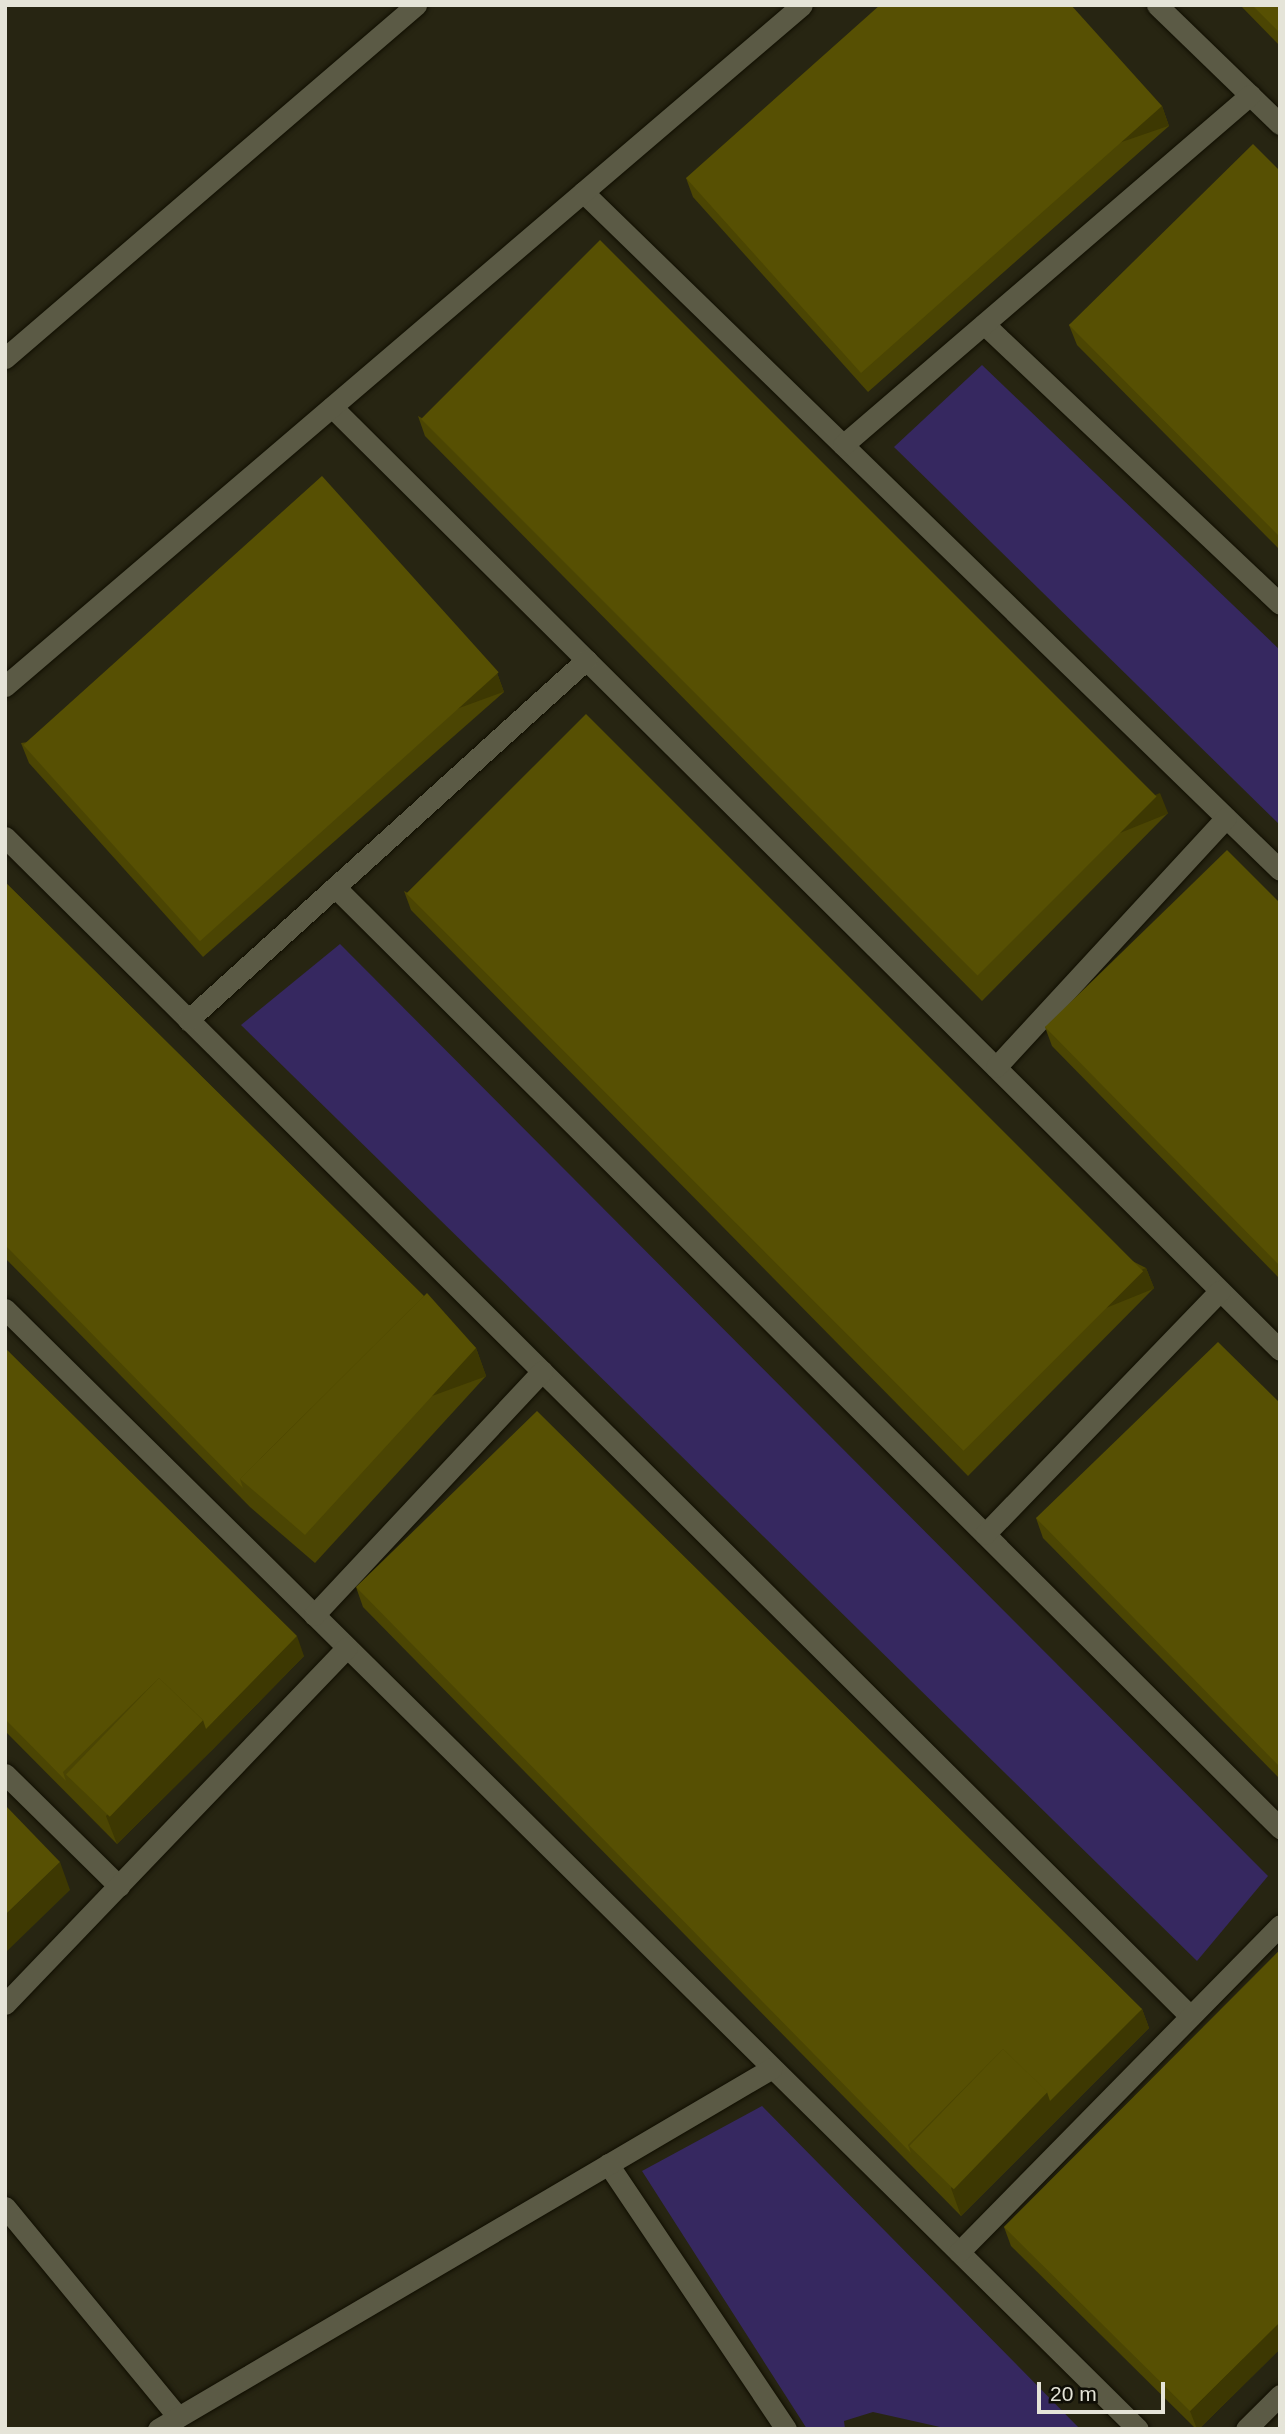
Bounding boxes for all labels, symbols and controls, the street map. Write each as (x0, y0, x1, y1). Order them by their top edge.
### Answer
scale bar (1040, 2368, 1168, 2412)
text: 20 m (1050, 2382, 1097, 2405)

